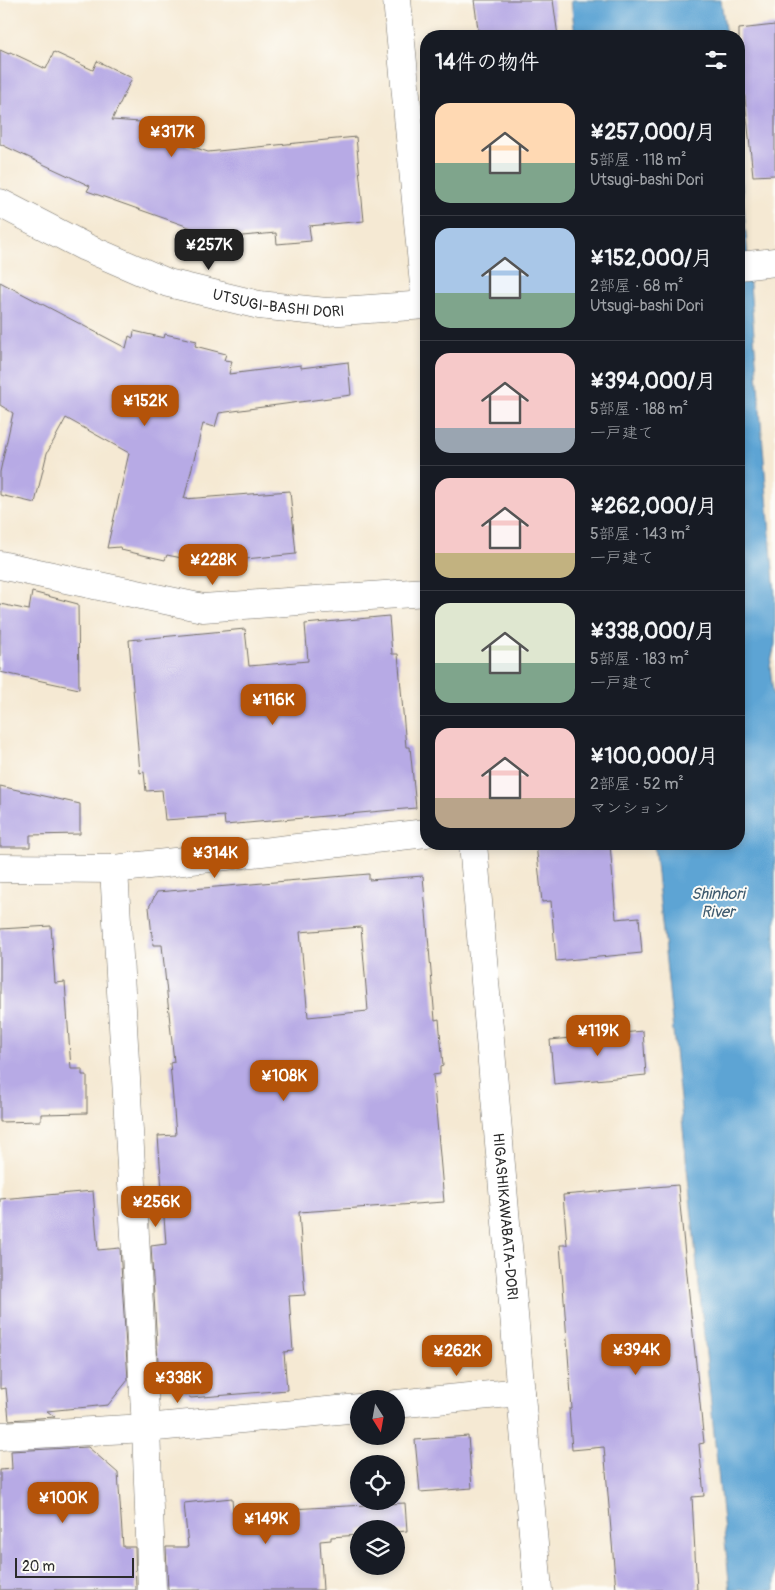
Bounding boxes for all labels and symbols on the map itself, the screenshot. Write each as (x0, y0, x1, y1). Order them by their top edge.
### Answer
pin: ¥317K (137, 116, 207, 158)
pin: ¥257K (174, 228, 244, 271)
street label: UTSUGI-BASHI DORI (211, 285, 345, 322)
pin: ¥152K (110, 384, 180, 427)
pin: ¥228K (178, 544, 248, 586)
pin: ¥116K (238, 684, 308, 726)
pin: ¥314K (180, 836, 250, 879)
water label: Shinhori River (691, 884, 747, 922)
pin: ¥119K (563, 1014, 633, 1057)
pin: ¥108K (249, 1060, 319, 1102)
street label: HIGASHIKAWABATA-DORI (489, 1132, 522, 1301)
pin: ¥256K (121, 1186, 191, 1228)
pin: ¥262K (422, 1334, 492, 1377)
pin: ¥394K (601, 1334, 671, 1376)
pin: ¥338K (143, 1362, 213, 1404)
north arrow (350, 1390, 405, 1445)
pin: ¥100K (28, 1482, 98, 1524)
pin: ¥149K (231, 1502, 301, 1545)
scale bar (15, 1555, 134, 1578)

